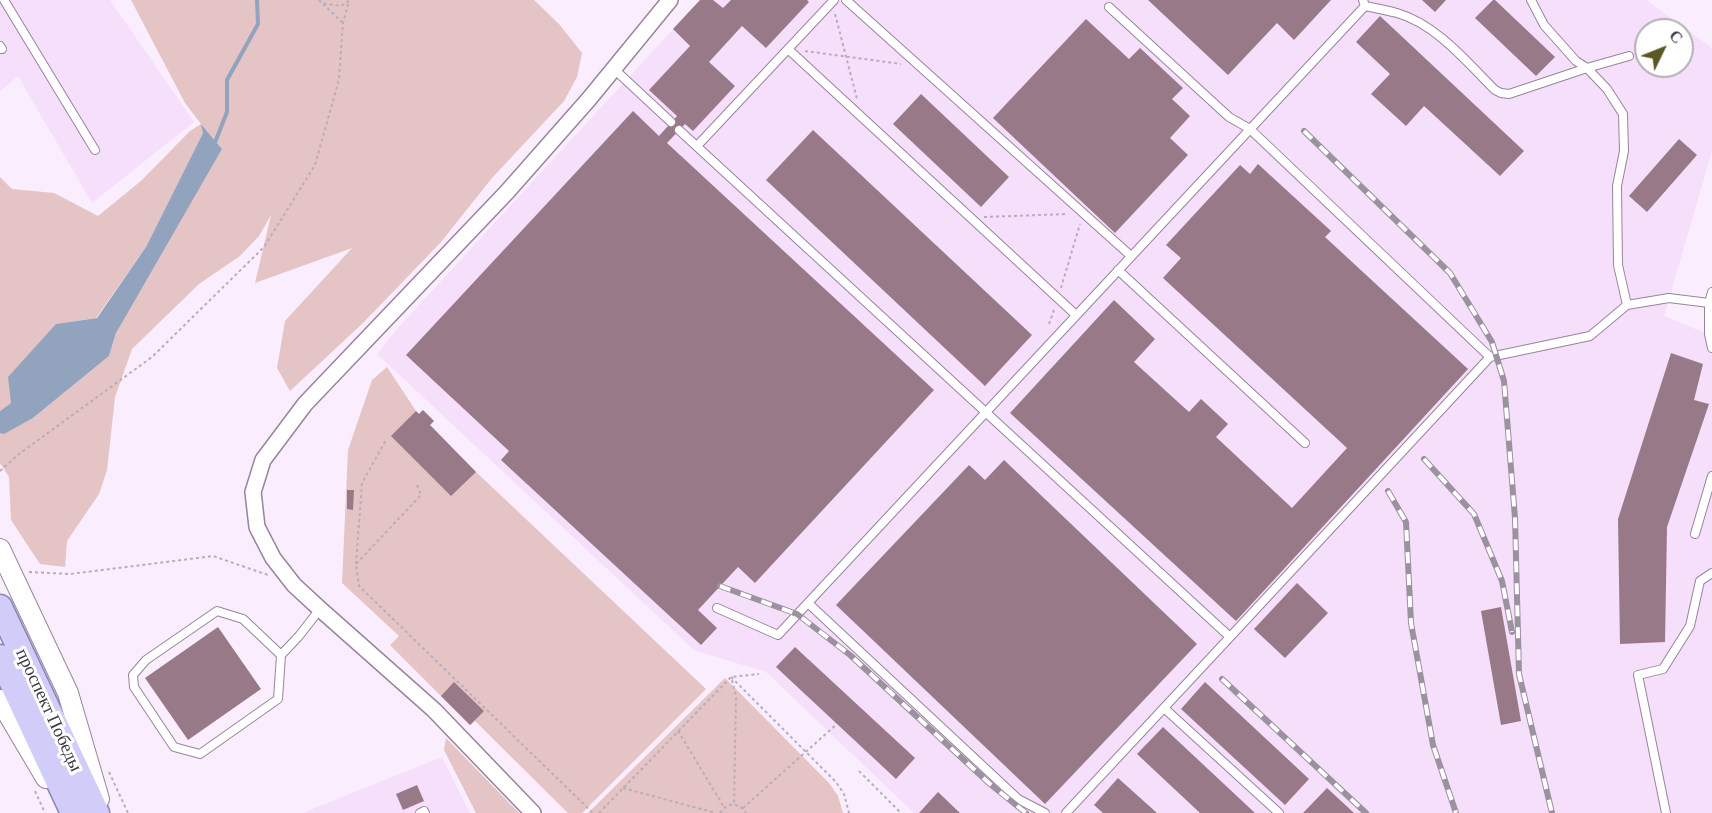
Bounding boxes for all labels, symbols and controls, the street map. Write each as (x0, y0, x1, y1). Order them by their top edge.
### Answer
north arrow (1634, 18, 1694, 78)
text: С (1666, 27, 1686, 47)
street label: проспект Победы (11, 645, 87, 775)

